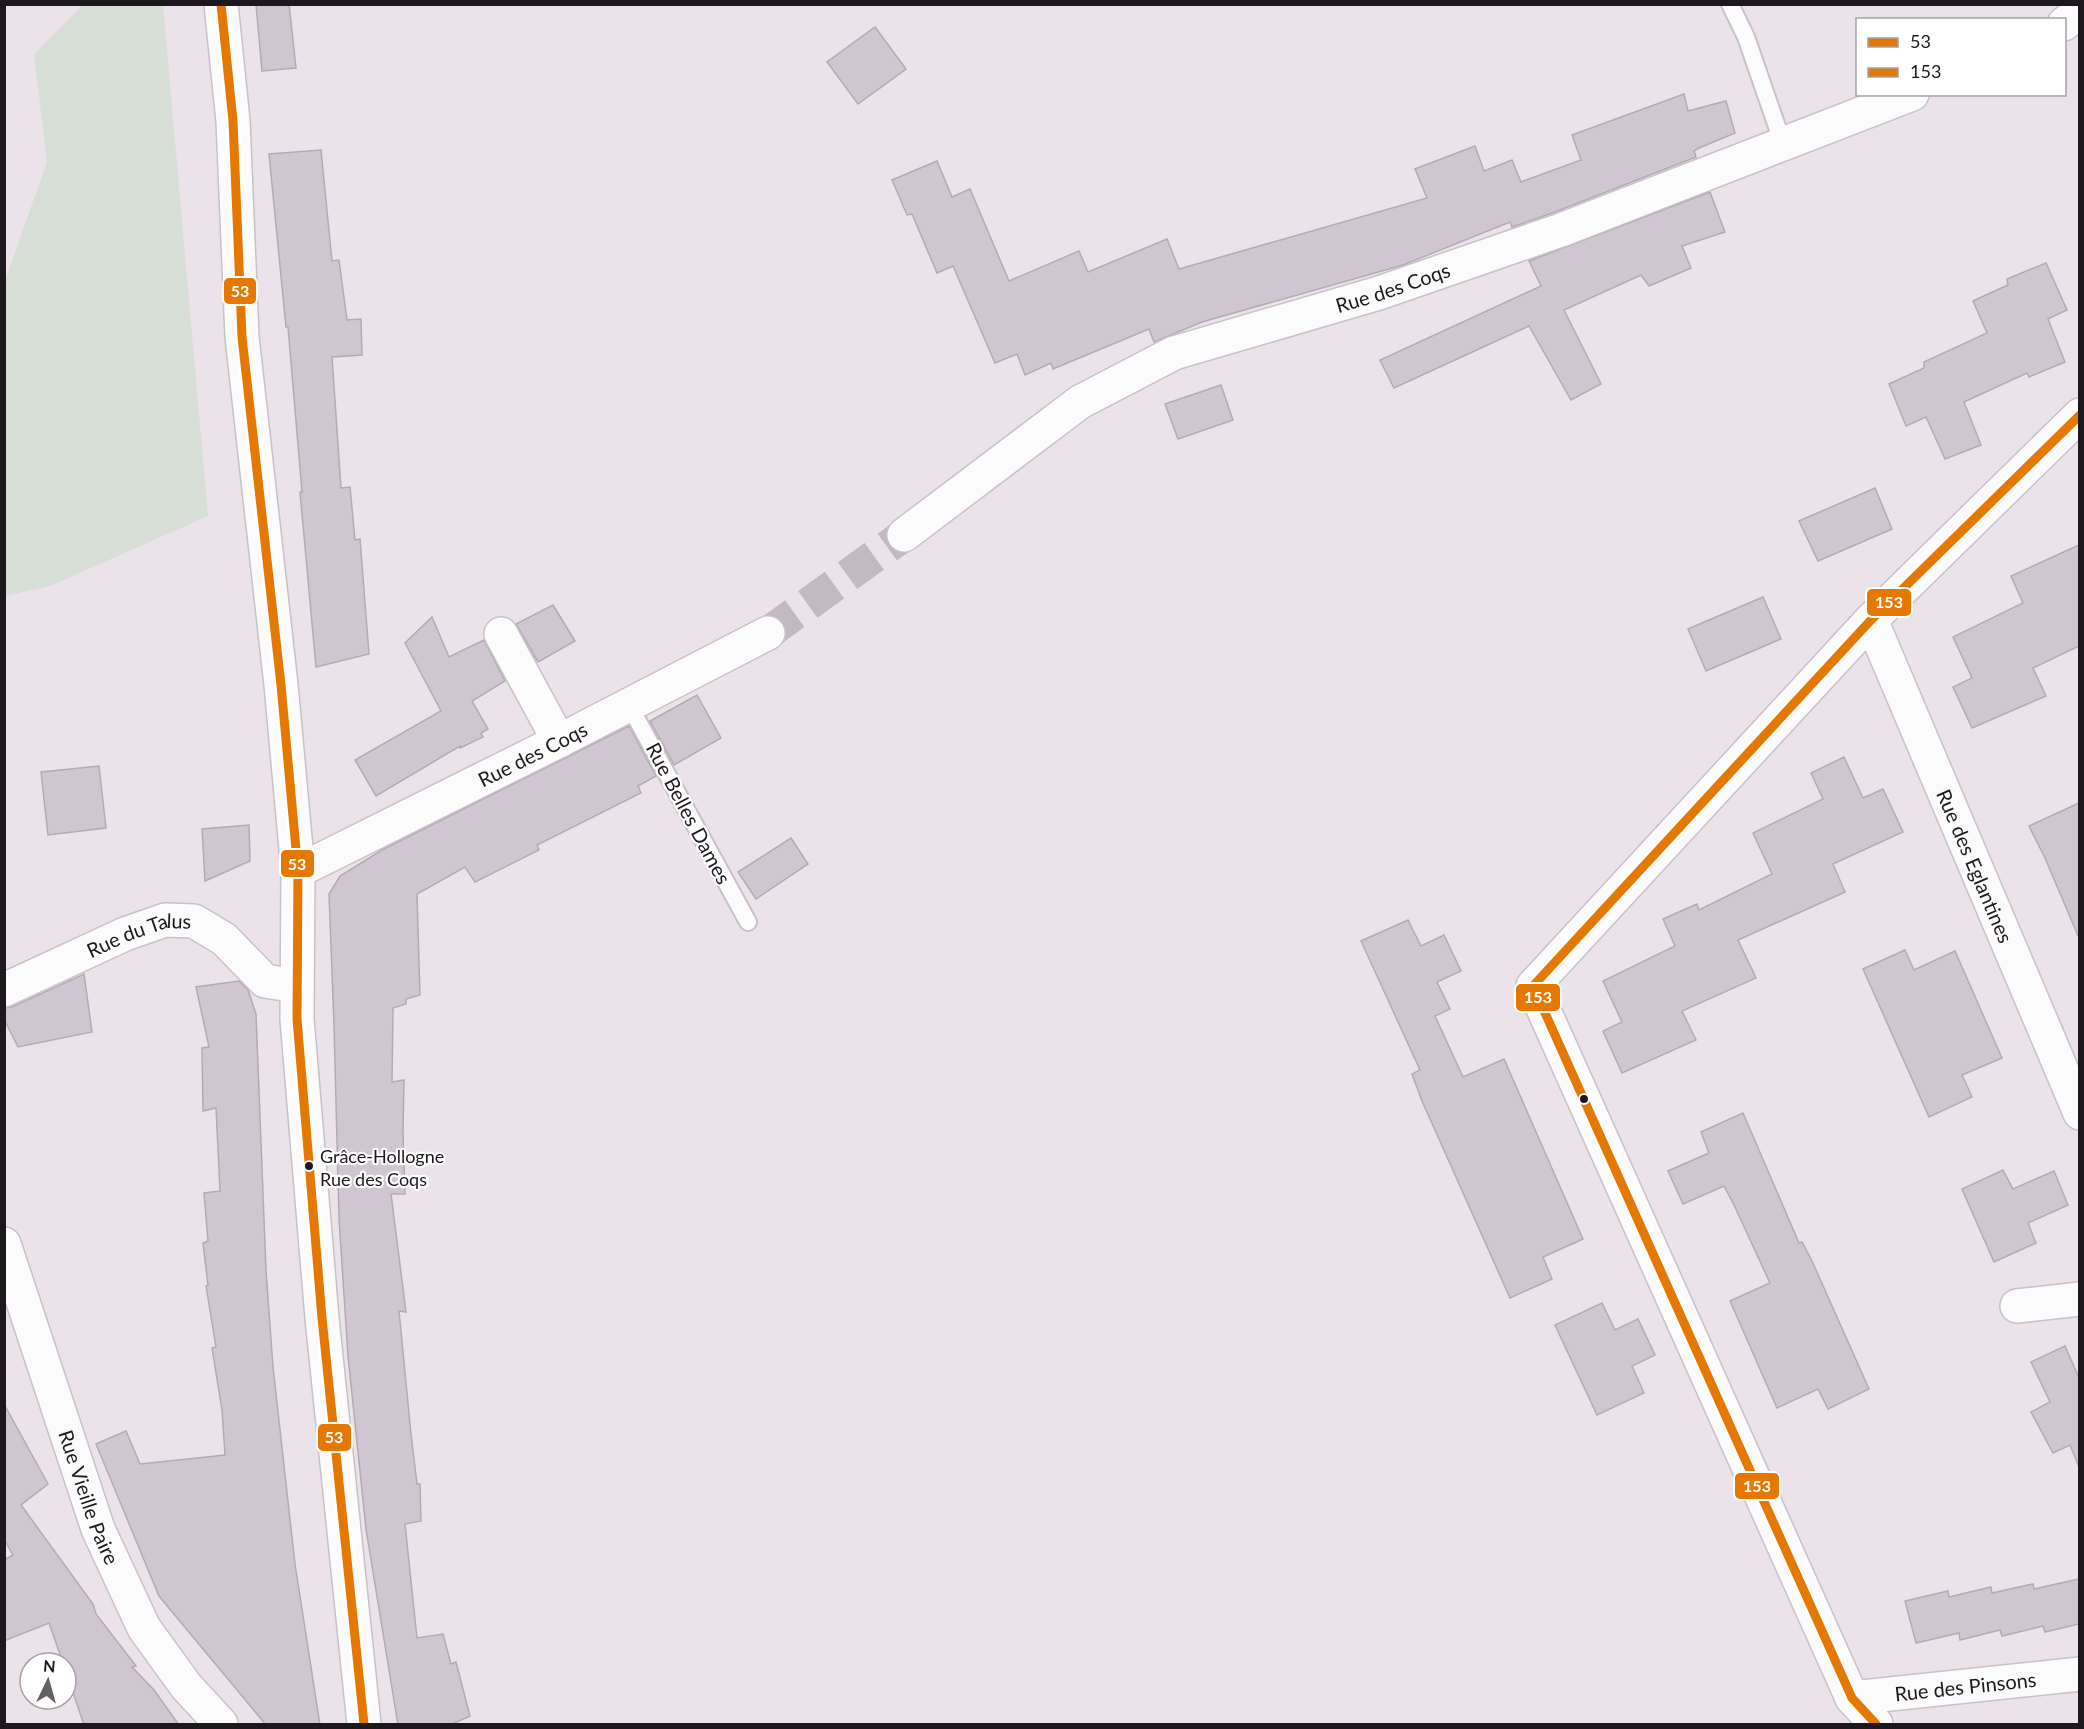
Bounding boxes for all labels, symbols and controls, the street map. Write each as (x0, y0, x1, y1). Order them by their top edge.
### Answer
legend (1856, 18, 2066, 96)
text: 53 (1910, 30, 1931, 52)
text: 153 (1910, 60, 1941, 82)
street label: Rue des Coqs (1333, 257, 1453, 317)
line badge: 53 (223, 277, 257, 305)
text: 53 (231, 281, 249, 300)
line badge: 153 (1866, 588, 1912, 617)
text: 153 (1875, 592, 1903, 611)
street label: Rue des Coqs (474, 717, 591, 791)
street label: Rue Belles Dames (642, 738, 736, 888)
street label: Rue des Eglantines (1932, 785, 2018, 946)
line badge: 53 (280, 849, 315, 878)
text: 53 (288, 854, 306, 873)
street label: Rue du Talus (82, 908, 192, 962)
line badge: 153 (1515, 983, 1561, 1012)
text: 153 (1524, 987, 1552, 1006)
unlabelled marker (1578, 1093, 1590, 1105)
place label: Grâce-Hollogne Rue des Coqs (320, 1145, 444, 1190)
marker: Grâce-Hollogne Rue des Coqs (303, 1160, 315, 1172)
line badge: 53 (317, 1423, 352, 1452)
street label: Rue Vieille Paire (54, 1427, 125, 1568)
text: 53 (325, 1427, 343, 1446)
line badge: 153 (1734, 1472, 1780, 1500)
text: 153 (1743, 1476, 1771, 1495)
north arrow (18, 1651, 78, 1711)
text: N (42, 1656, 56, 1676)
street label: Rue des Pinsons (1893, 1667, 2037, 1705)

